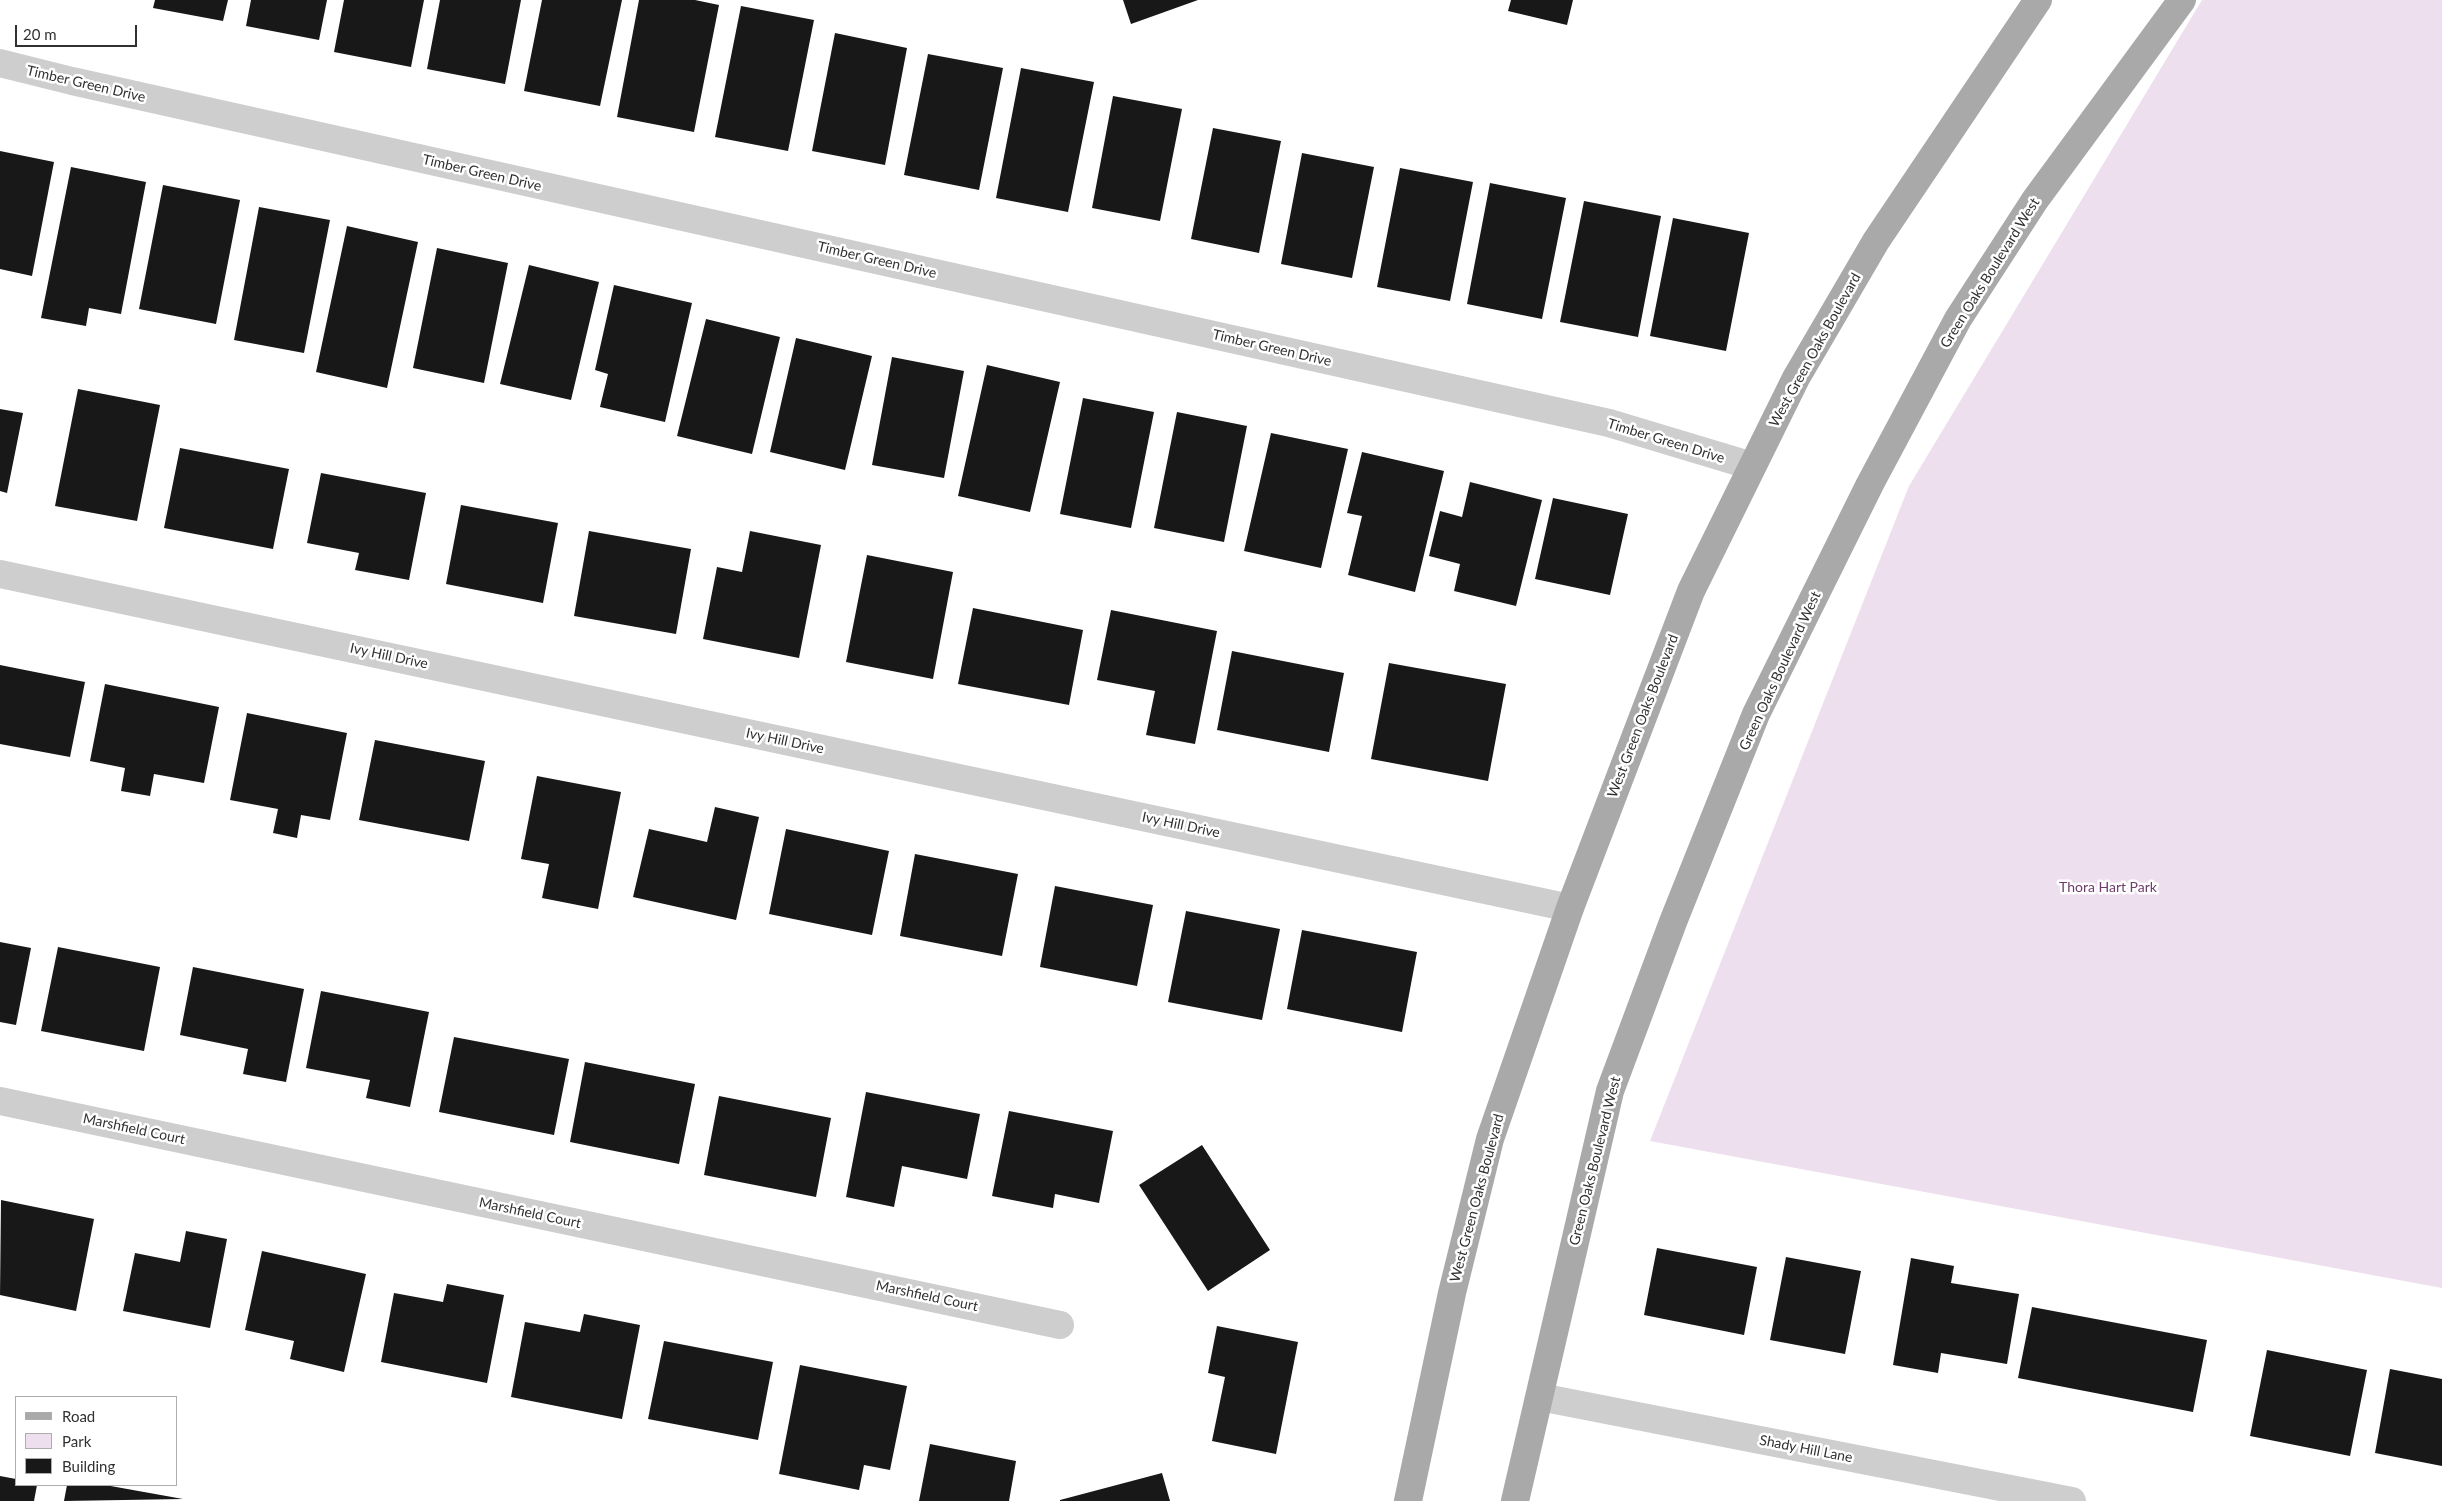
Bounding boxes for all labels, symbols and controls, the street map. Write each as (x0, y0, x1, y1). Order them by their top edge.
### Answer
scale bar (18, 15, 140, 47)
text: 20 m (23, 25, 57, 43)
street label: Timber Green Drive (25, 62, 147, 106)
street label: Timber Green Drive (421, 151, 543, 195)
street label: Green Oaks Boulevard West (1937, 195, 2043, 351)
street label: Timber Green Drive (816, 238, 938, 282)
street label: West Green Oaks Boulevard (1766, 270, 1864, 430)
street label: Timber Green Drive (1211, 326, 1333, 370)
street label: Timber Green Drive (1605, 415, 1727, 467)
street label: Green Oaks Boulevard West (1736, 589, 1824, 753)
street label: West Green Oaks Boulevard (1604, 632, 1682, 800)
street label: Ivy Hill Drive (348, 640, 430, 672)
street label: Ivy Hill Drive (744, 725, 826, 757)
street label: Ivy Hill Drive (1140, 809, 1222, 841)
park label: Thora Hart Park (2059, 879, 2157, 895)
street label: Green Oaks Boulevard West (1566, 1075, 1624, 1247)
street label: Marshfield Court (82, 1110, 186, 1148)
street label: West Green Oaks Boulevard (1446, 1112, 1508, 1284)
street label: Marshfield Court (478, 1194, 582, 1232)
street label: Marshfield Court (875, 1277, 979, 1315)
legend (15, 1396, 178, 1486)
text: Road (62, 1407, 95, 1425)
text: Park (62, 1432, 91, 1450)
street label: Shady Hill Lane (1758, 1432, 1854, 1466)
text: Building (62, 1457, 115, 1475)

